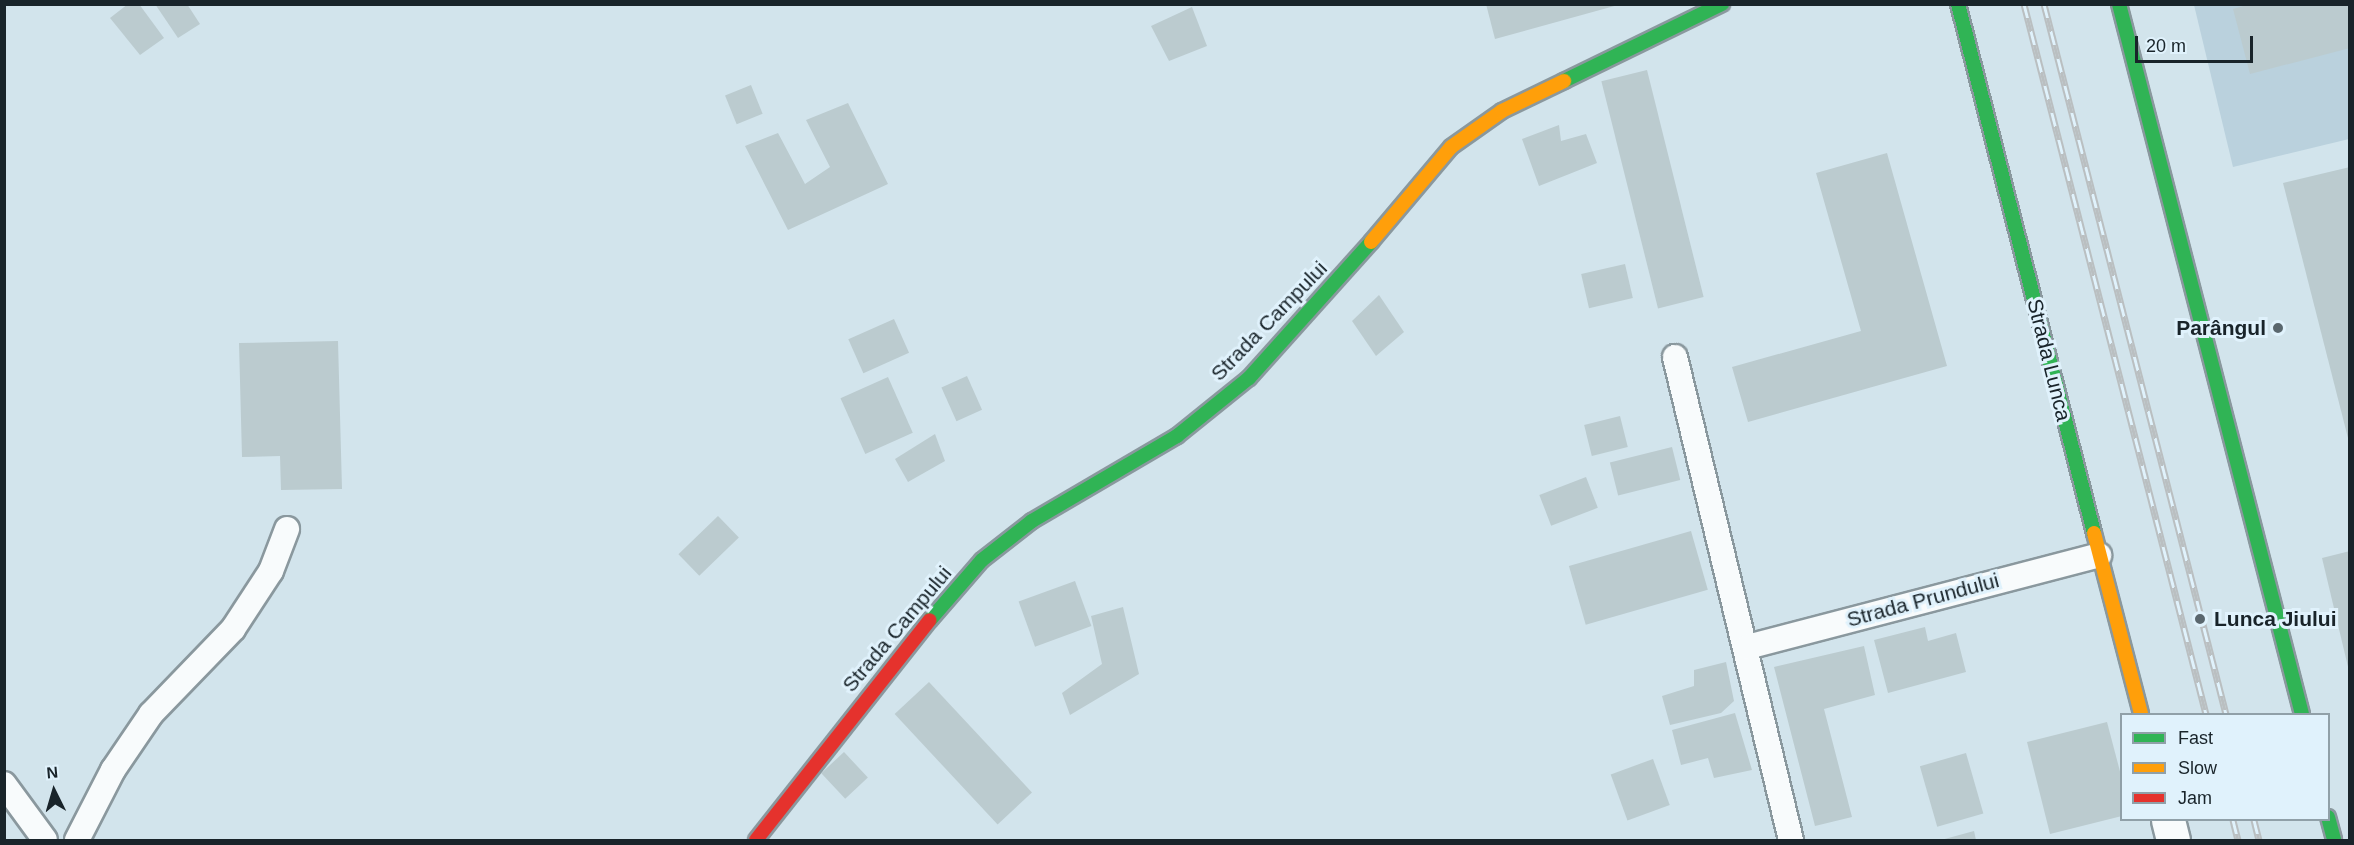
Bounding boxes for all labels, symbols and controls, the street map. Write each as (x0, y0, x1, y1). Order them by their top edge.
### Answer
scale bar (2138, 24, 2256, 62)
text: 20 m (2146, 36, 2186, 56)
street label: Strada Campului (1206, 256, 1332, 386)
street label: Strada Lunca (2022, 296, 2076, 424)
place label: Parângul (2176, 315, 2266, 341)
marker: Parângul (2271, 321, 2285, 335)
street label: Strada Campului (837, 561, 957, 697)
street label: Strada Prundului (1844, 568, 2002, 632)
place label: Lunca Jiului (2214, 606, 2337, 632)
marker: Lunca Jiului (2191, 610, 2209, 628)
legend (2120, 713, 2330, 821)
text: Fast (2178, 728, 2213, 748)
text: Slow (2178, 758, 2217, 778)
north arrow (24, 761, 84, 821)
text: N (46, 764, 59, 782)
text: Jam (2178, 788, 2212, 808)

